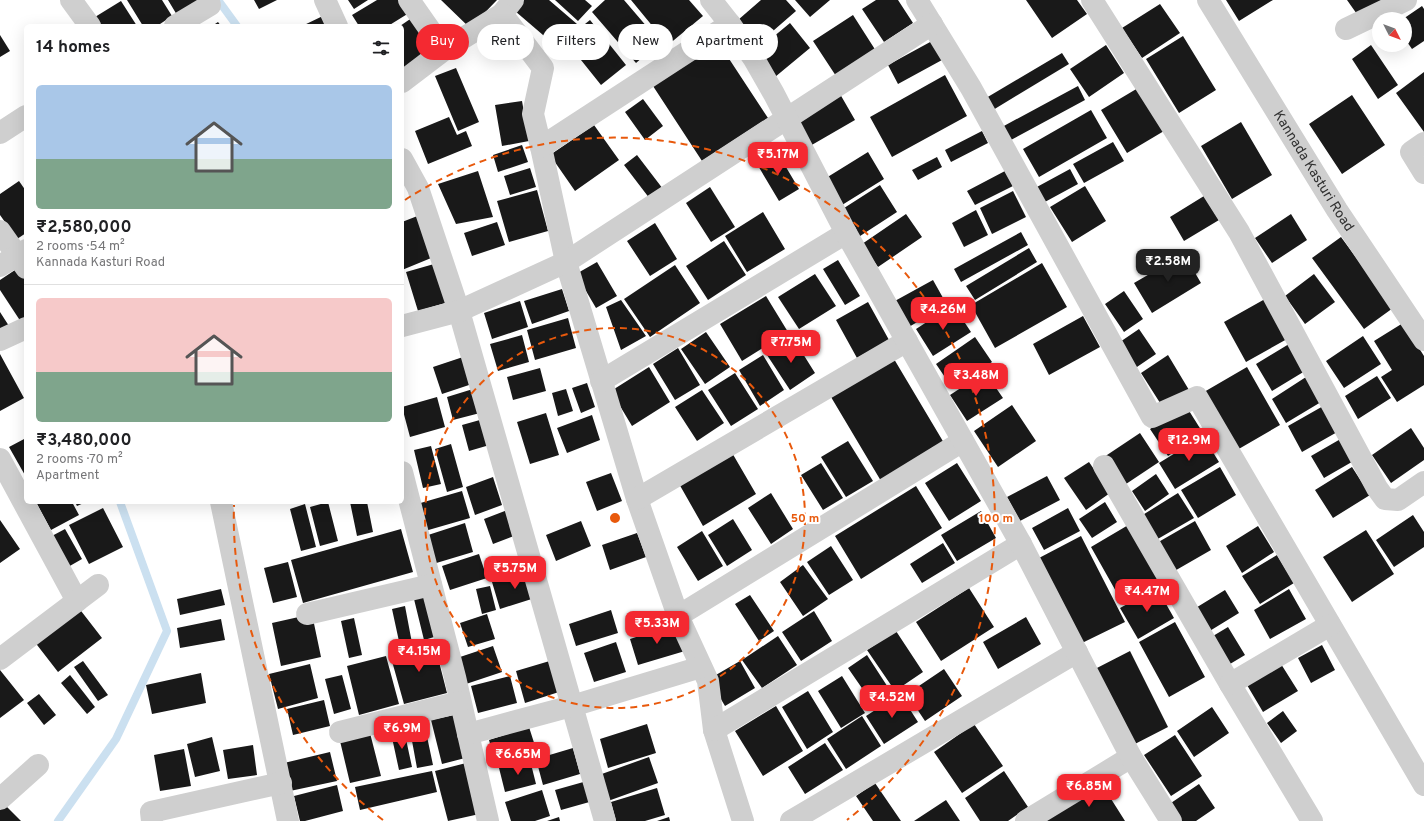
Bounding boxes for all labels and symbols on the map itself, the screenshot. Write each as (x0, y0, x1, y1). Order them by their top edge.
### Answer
north arrow (1372, 12, 1412, 52)
street label: Kannada Kasturi Road (1270, 108, 1357, 235)
pin: ₹5.17M (745, 142, 811, 176)
pin: ₹2.58M (1135, 249, 1201, 283)
pin: ₹4.26M (910, 297, 976, 331)
pin: ₹7.75M (758, 330, 824, 364)
pin: ₹3.48M (943, 363, 1009, 397)
pin: ₹12.9M (1156, 428, 1222, 462)
centre of rings (608, 511, 622, 525)
text: 50 m (791, 511, 819, 527)
text: 100 m (979, 511, 1013, 527)
pin: ₹5.75M (482, 556, 548, 590)
pin: ₹4.47M (1114, 579, 1180, 613)
pin: ₹5.33M (624, 611, 690, 645)
pin: ₹4.15M (386, 639, 452, 673)
pin: ₹4.52M (859, 685, 925, 719)
pin: ₹6.9M (374, 716, 430, 750)
pin: ₹6.65M (485, 742, 551, 776)
pin: ₹6.85M (1056, 774, 1122, 808)

